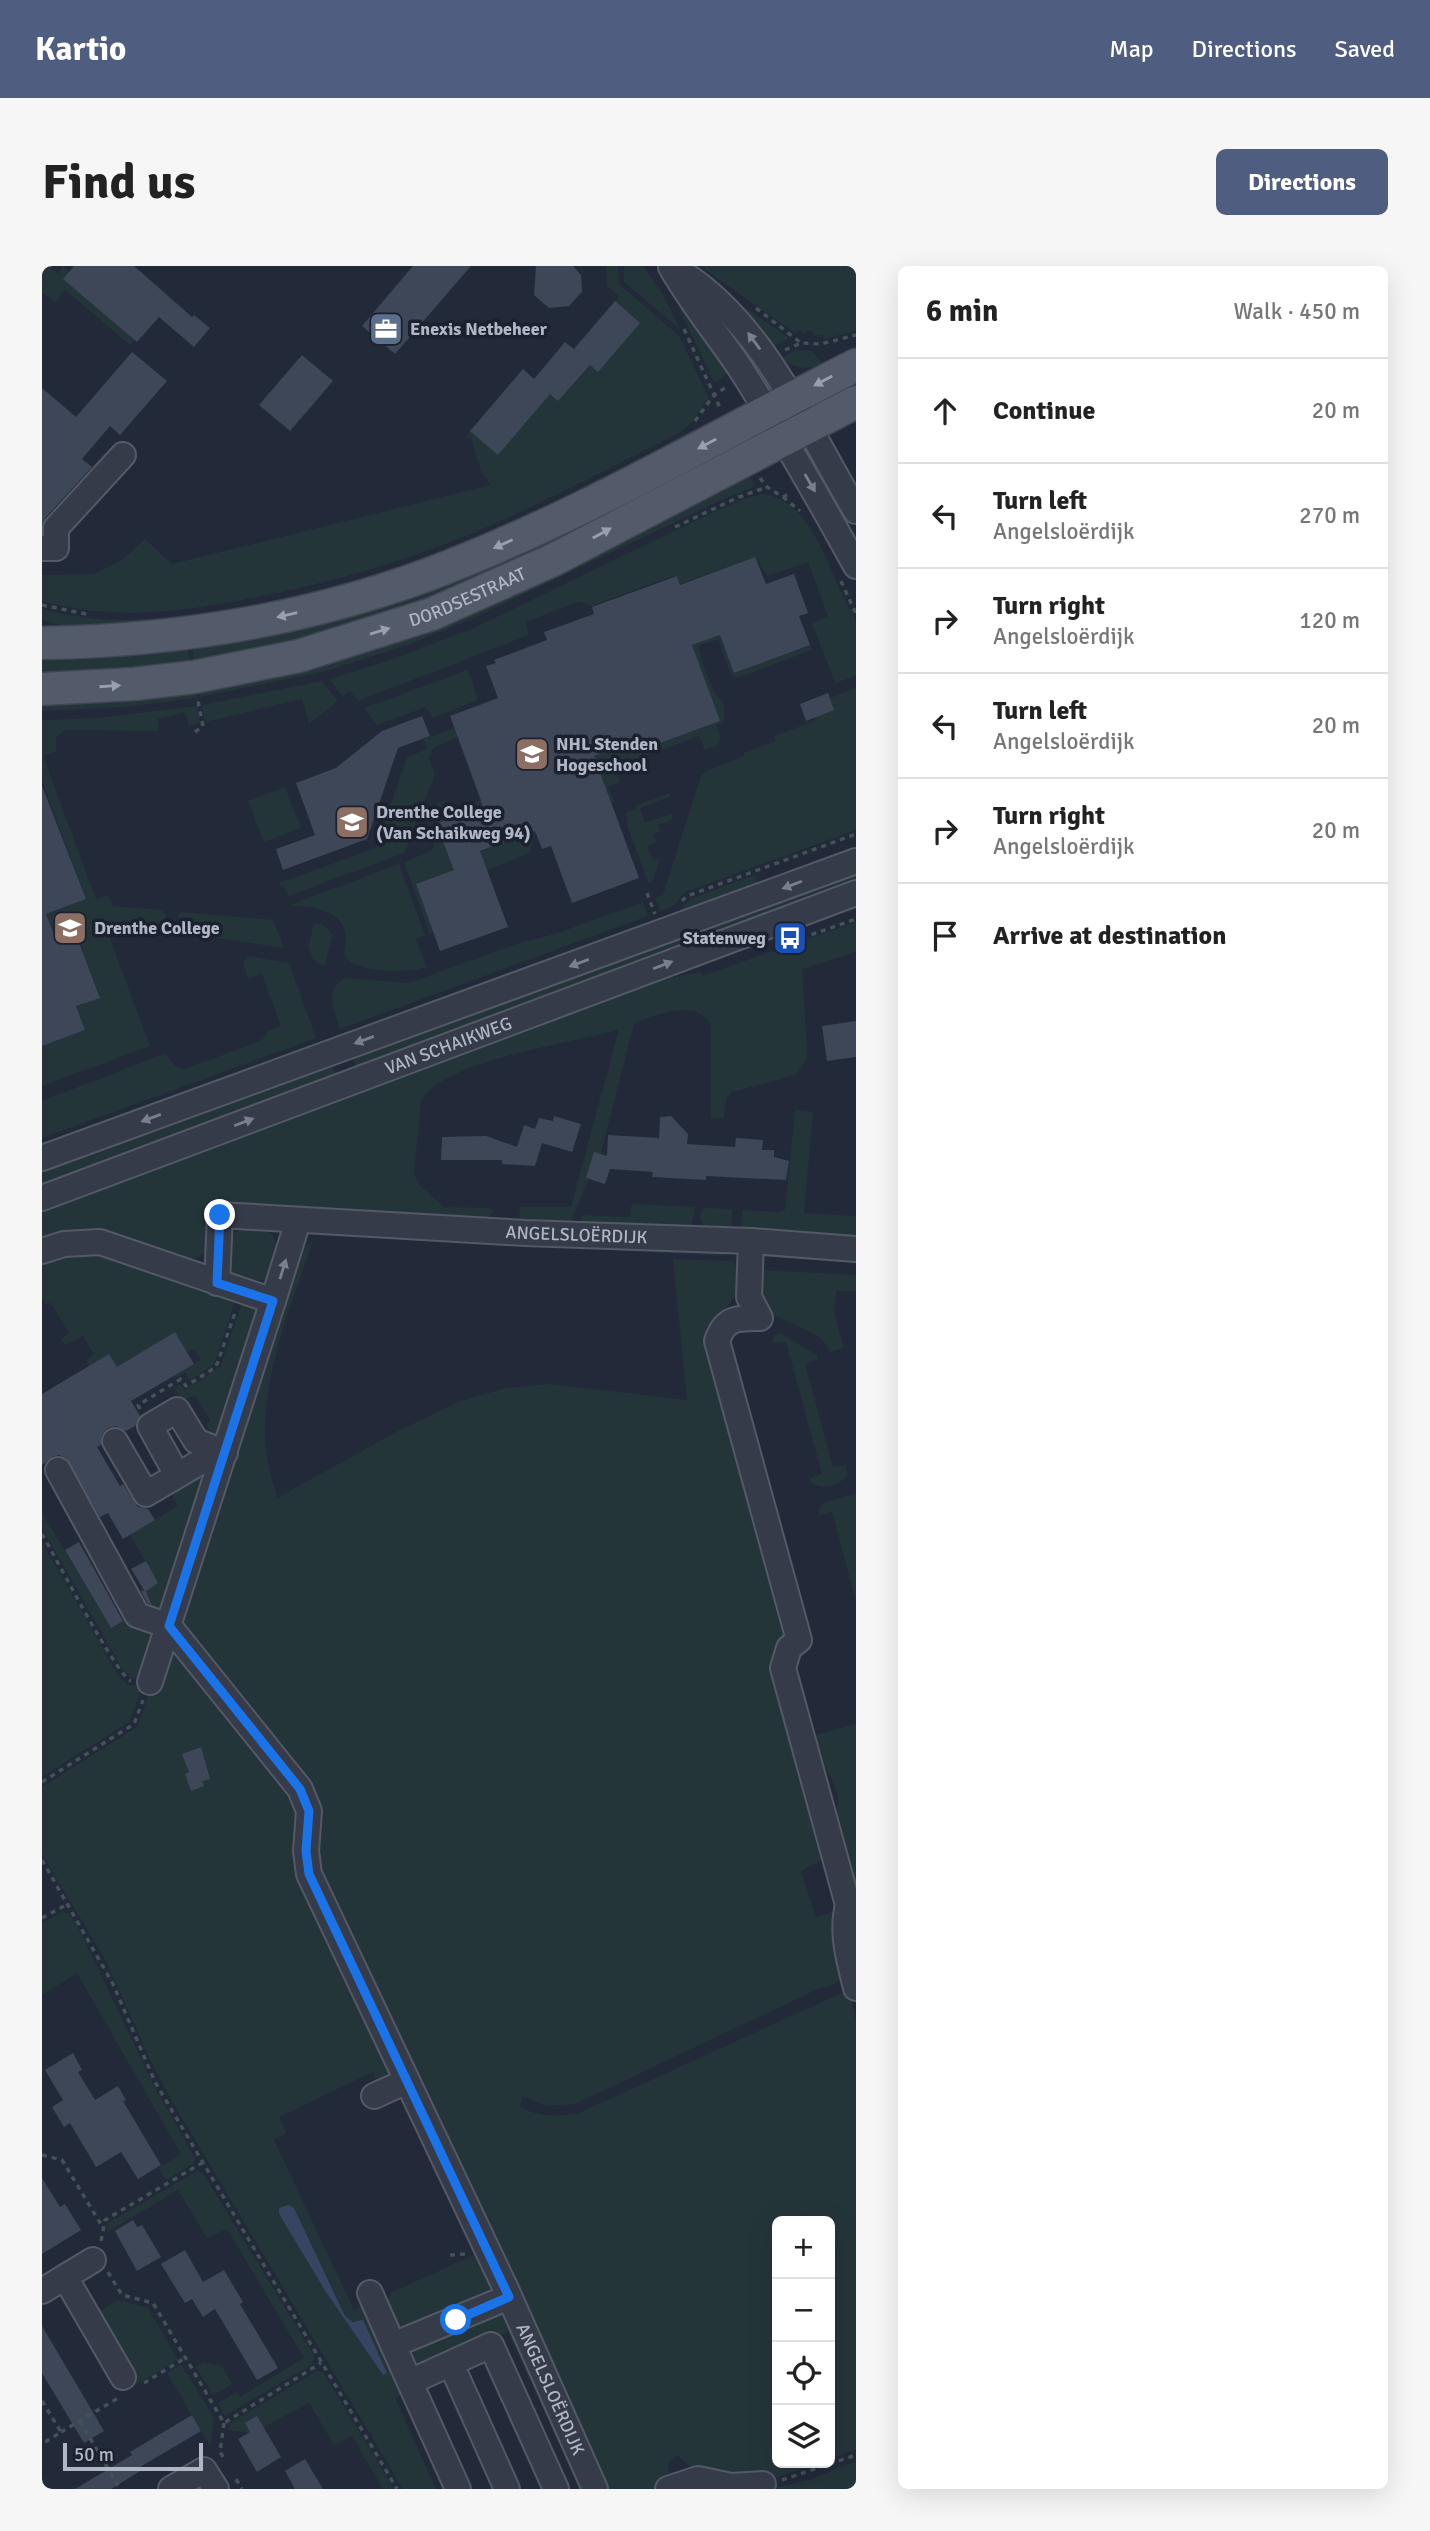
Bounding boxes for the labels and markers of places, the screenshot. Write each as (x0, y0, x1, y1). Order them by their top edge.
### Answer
office icon: Enexis Netbeheer (367, 310, 405, 348)
place label: Enexis Netbeheer (410, 318, 548, 340)
place label: NHL Stenden Hogeschool (556, 733, 658, 776)
school or university icon: NHL Stenden Hogeschool (513, 735, 551, 773)
place label: Drenthe College (Van Schaikweg 94) (376, 801, 531, 844)
school or university icon: Drenthe College (Van Schaikweg 94) (333, 803, 371, 841)
school or university icon: Drenthe College (51, 909, 89, 947)
place label: Drenthe College (94, 917, 220, 939)
bus stop icon: Statenweg (771, 919, 809, 957)
place label: Statenweg (683, 927, 766, 949)

